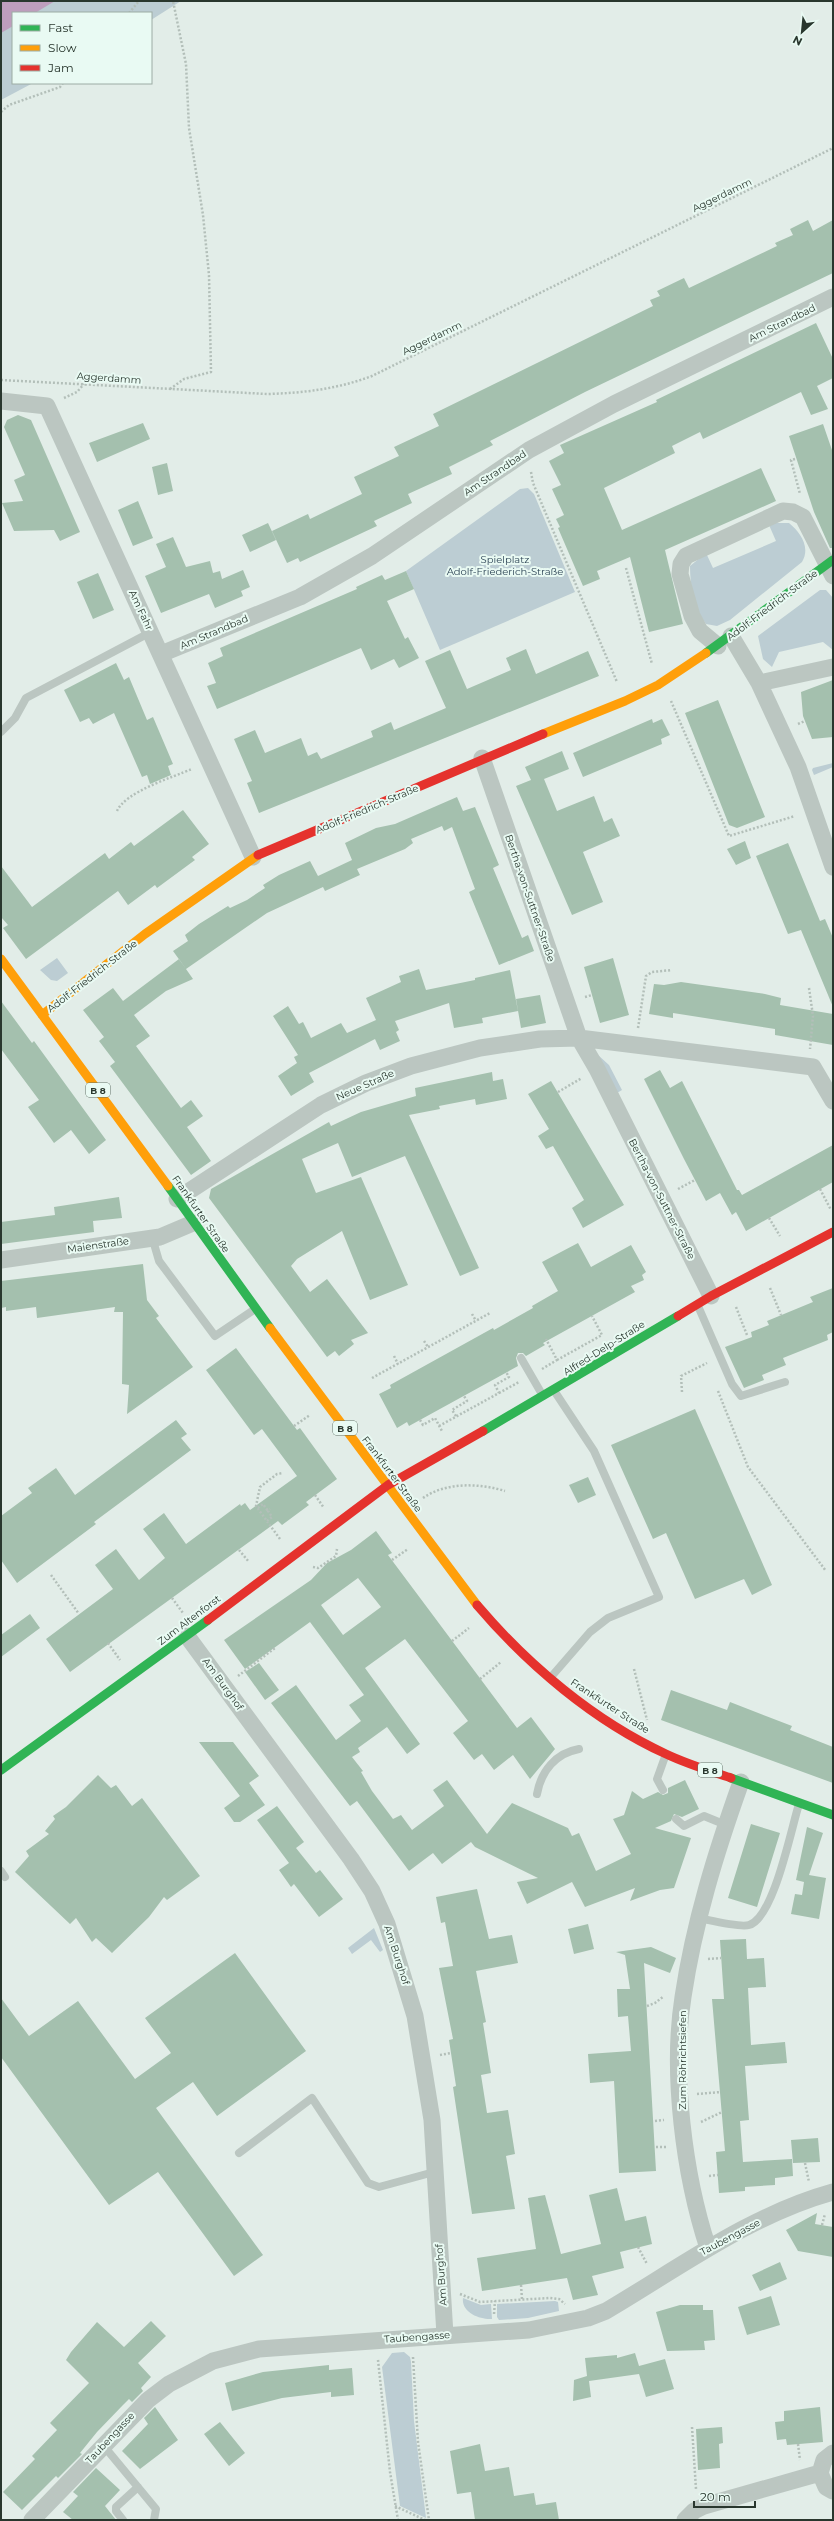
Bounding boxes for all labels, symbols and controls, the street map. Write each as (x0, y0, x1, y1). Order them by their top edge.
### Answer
legend (12, 12, 152, 84)
north arrow (782, 12, 822, 52)
text: Fast (48, 20, 73, 35)
text: N (790, 33, 805, 49)
text: Slow (48, 40, 77, 55)
text: Jam (47, 60, 74, 75)
street label: Aggerdamm (690, 175, 754, 215)
street label: Am Strandbad (746, 301, 818, 345)
street label: Aggerdamm (400, 318, 464, 358)
street label: Aggerdamm (76, 369, 142, 387)
street label: Am Strandbad (461, 447, 529, 499)
park label: Spielplatz Adolf-Friederich-Straße (447, 553, 563, 578)
street label: Adolf-Friedrich-Straße (724, 567, 820, 643)
street label: Am Fahr (126, 588, 156, 632)
street label: Am Strandbad (178, 612, 250, 652)
street label: Adolf-Friedrich-Straße (314, 781, 420, 837)
street label: Bertha-von-Suttner-Straße (502, 833, 558, 963)
street label: Adolf-Friedrich-Straße (44, 937, 140, 1015)
street label: Neue Straße (334, 1066, 396, 1104)
road number: B 8 (86, 1083, 110, 1097)
street label: Bertha-von-Suttner-Straße (626, 1136, 698, 1262)
street label: Frankfurter Straße (169, 1173, 233, 1255)
street label: Maienstraße (66, 1234, 130, 1256)
street label: Alfred-Delp-Straße (561, 1318, 647, 1378)
road number: B 8 (333, 1421, 357, 1435)
street label: Frankfurter Straße (359, 1433, 425, 1515)
street label: Zum Altenforst (155, 1592, 223, 1648)
street label: Am Burghof (200, 1655, 247, 1713)
street label: Frankfurter Straße (568, 1676, 652, 1736)
road number: B 8 (698, 1763, 722, 1777)
street label: Am Burghof (381, 1924, 413, 1987)
street label: Zum Röhrichtsiefen (676, 2010, 689, 2110)
street label: Taubengasse (698, 2216, 762, 2258)
street label: Am Burghof (432, 2243, 450, 2306)
street label: Taubengasse (384, 2328, 450, 2346)
street label: Taubengasse (83, 2409, 137, 2467)
scale bar (694, 2483, 755, 2509)
text: 20 m (700, 2489, 731, 2504)

